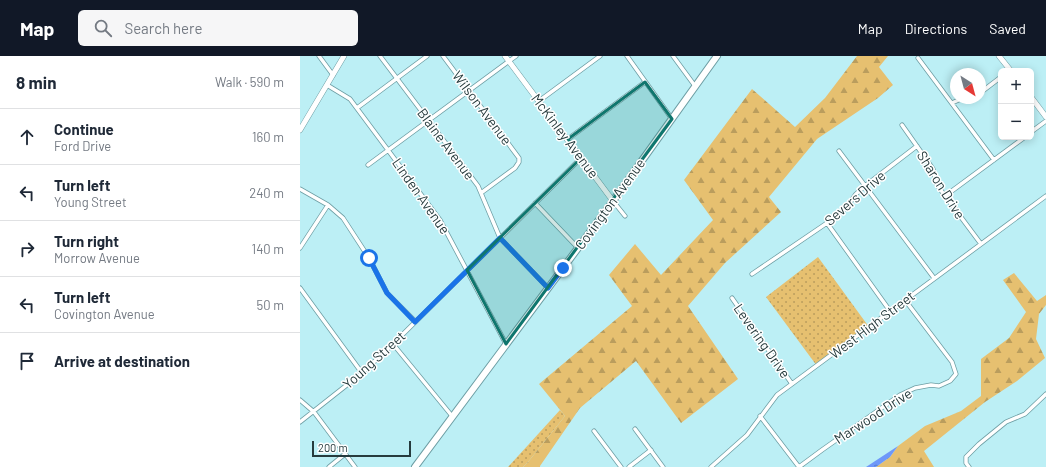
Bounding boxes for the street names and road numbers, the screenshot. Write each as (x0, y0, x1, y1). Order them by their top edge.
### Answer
street label: Wilson Avenue (449, 67, 516, 148)
street label: McKinley Avenue (528, 90, 603, 181)
street label: Blaine Avenue (414, 105, 479, 183)
street label: Sharon Drive (914, 148, 969, 222)
street label: Linden Avenue (389, 154, 454, 237)
street label: Covington Avenue (571, 155, 648, 253)
street label: Severs Drive (821, 167, 889, 229)
street label: West High Street (826, 287, 918, 362)
street label: Levering Drive (731, 300, 794, 381)
street label: Young Street (339, 327, 408, 392)
street label: Marwood Drive (831, 384, 915, 447)

